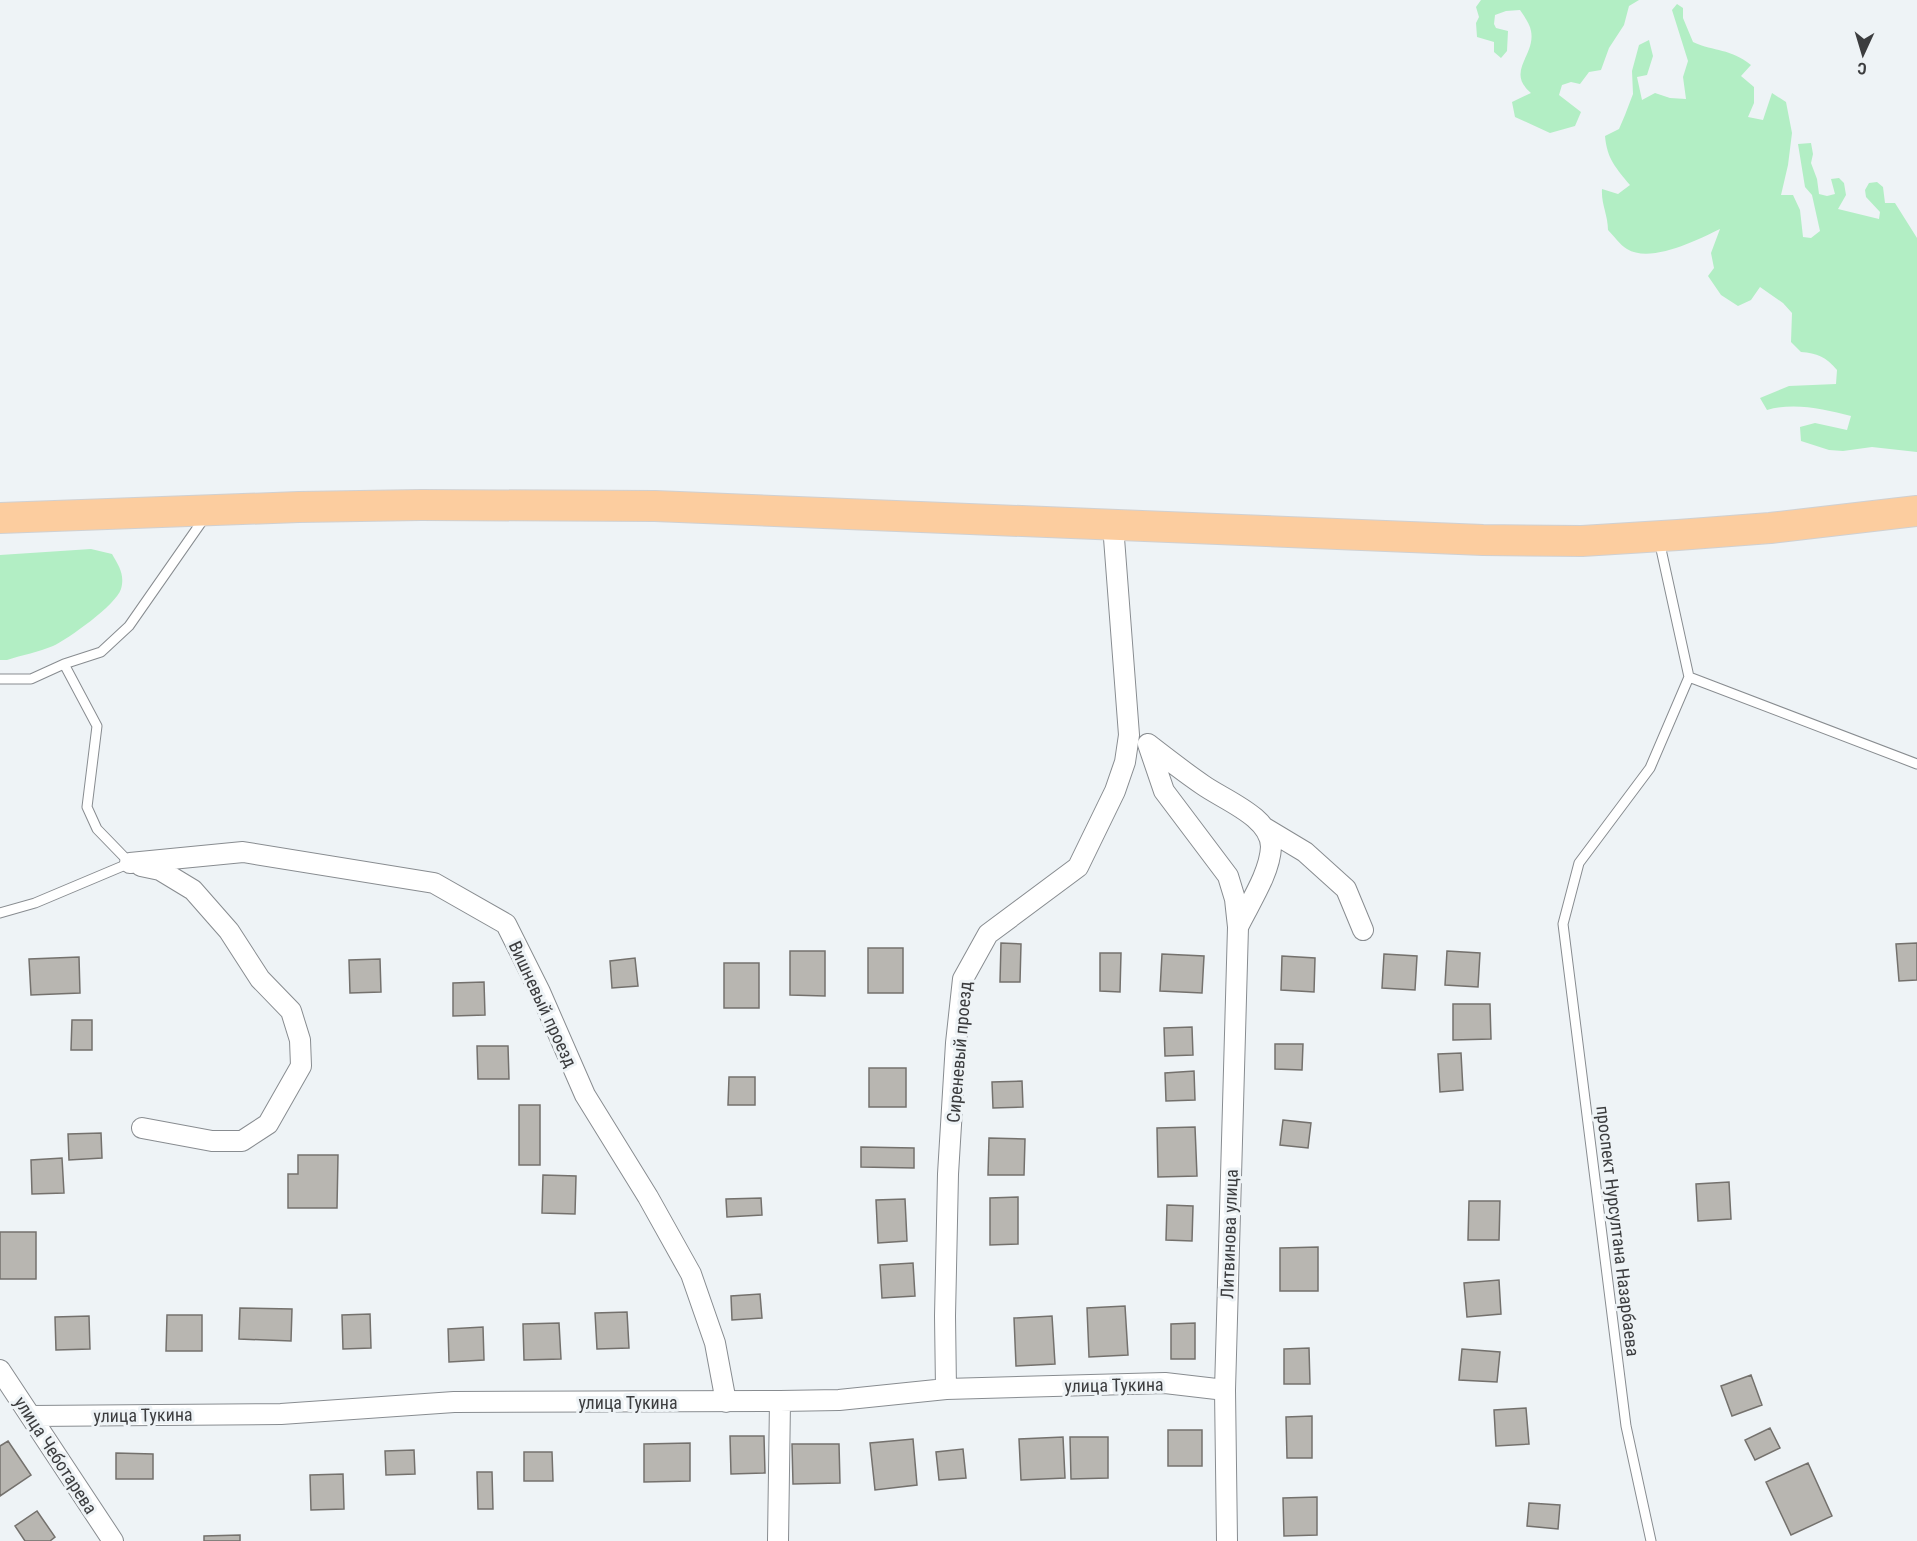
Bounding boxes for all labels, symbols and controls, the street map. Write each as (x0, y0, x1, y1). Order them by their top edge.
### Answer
north arrow (1833, 24, 1893, 84)
text: С (1857, 59, 1867, 78)
street label: Вишневый проезд (505, 937, 582, 1071)
street label: Сиреневый проезд (942, 980, 976, 1124)
street label: проспект Нурсултана Назарбаева (1592, 1104, 1644, 1358)
street label: Литвинова улица (1216, 1169, 1242, 1299)
street label: улица Тукина (1064, 1374, 1164, 1396)
street label: улица Чеботарева (10, 1392, 102, 1518)
street label: улица Тукина (578, 1392, 678, 1413)
street label: улица Тукина (93, 1404, 193, 1426)

